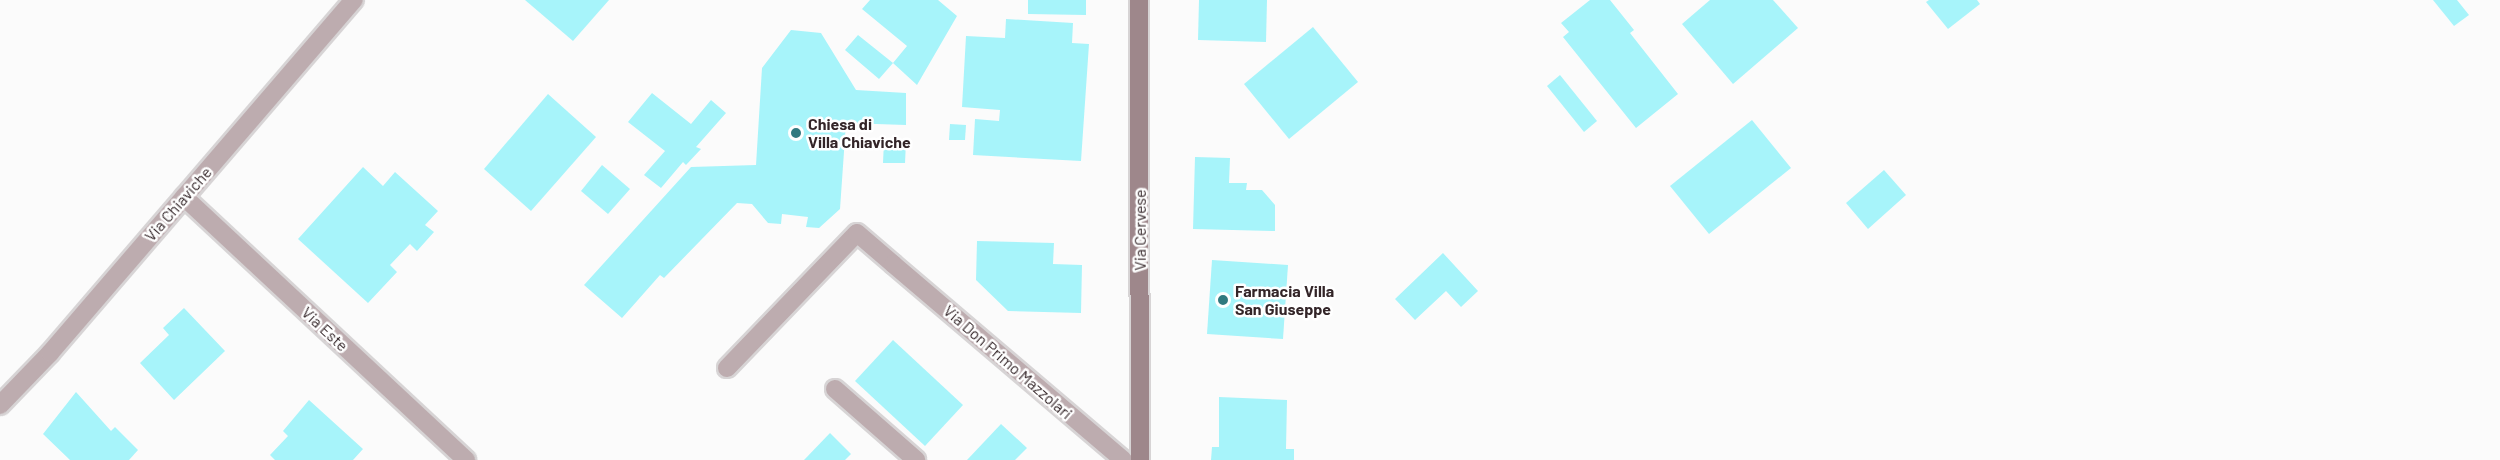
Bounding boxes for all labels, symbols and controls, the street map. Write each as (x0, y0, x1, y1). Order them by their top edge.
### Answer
place label: Chiesa di Villa Chiaviche (808, 114, 911, 152)
marker: Chiesa di Villa Chiaviche (789, 126, 803, 140)
street label: Via Chiaviche (140, 163, 216, 245)
street label: Via Cervese (1130, 189, 1150, 271)
place label: Farmacia Villa San Giuseppe (1235, 281, 1334, 319)
marker: Farmacia Villa San Giuseppe (1216, 293, 1230, 307)
street label: Via Don Primo Mazzolari (940, 301, 1076, 423)
street label: Via Este (298, 303, 352, 355)

